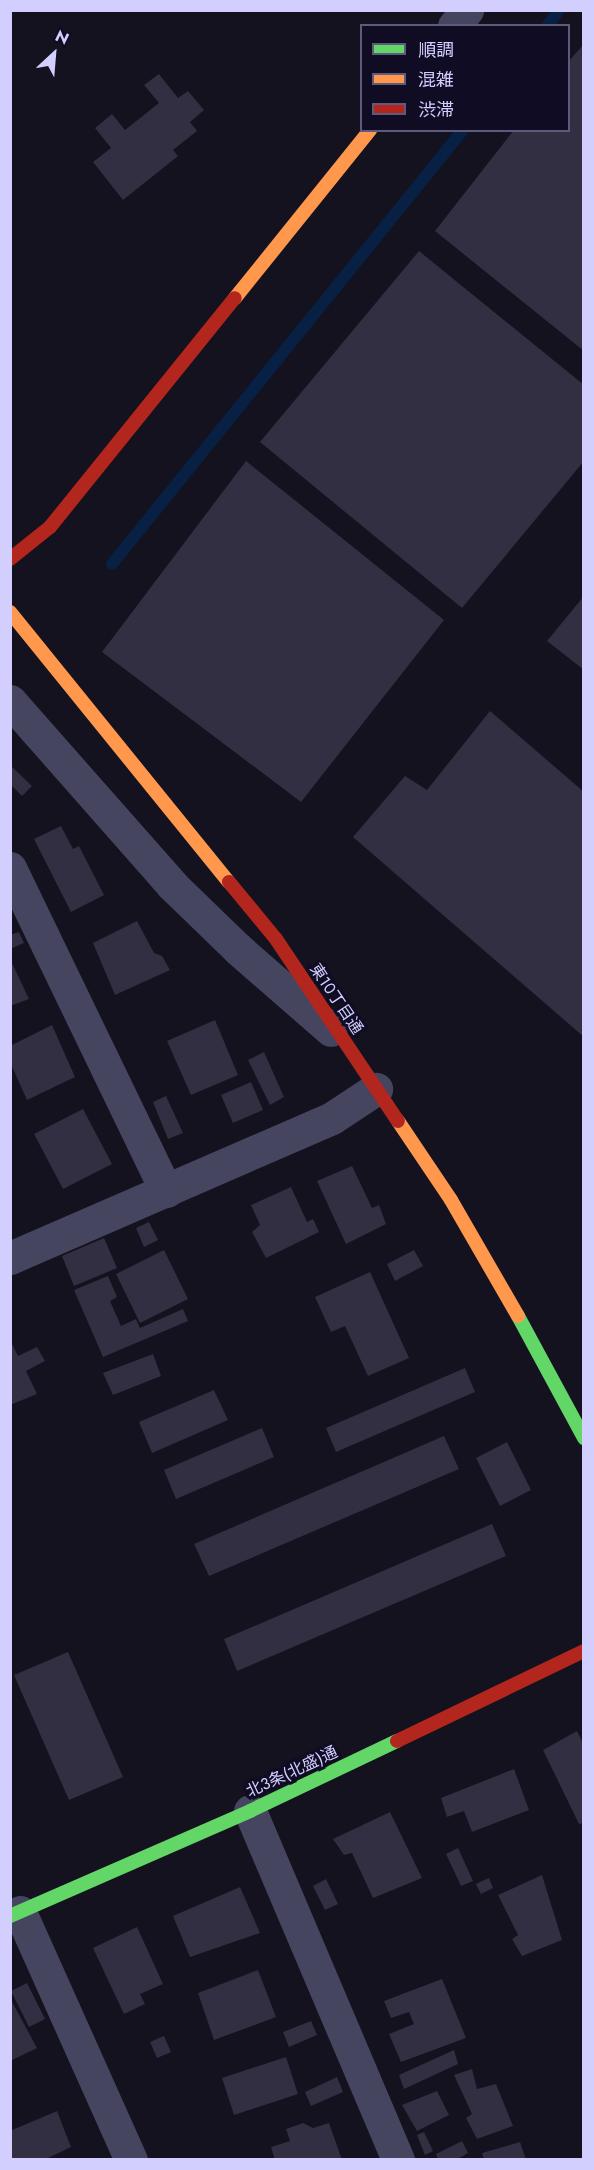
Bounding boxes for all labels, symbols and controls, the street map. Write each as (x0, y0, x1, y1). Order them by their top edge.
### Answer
north arrow (24, 24, 84, 84)
text: N (51, 24, 73, 50)
legend (360, 24, 570, 132)
text: 順調 (418, 37, 454, 63)
text: 混雑 (418, 67, 454, 93)
text: 渋滞 (418, 97, 454, 123)
street label: 東10丁目通 (305, 960, 367, 1038)
street label: 北3条(北盛)通 (243, 1742, 341, 1802)

